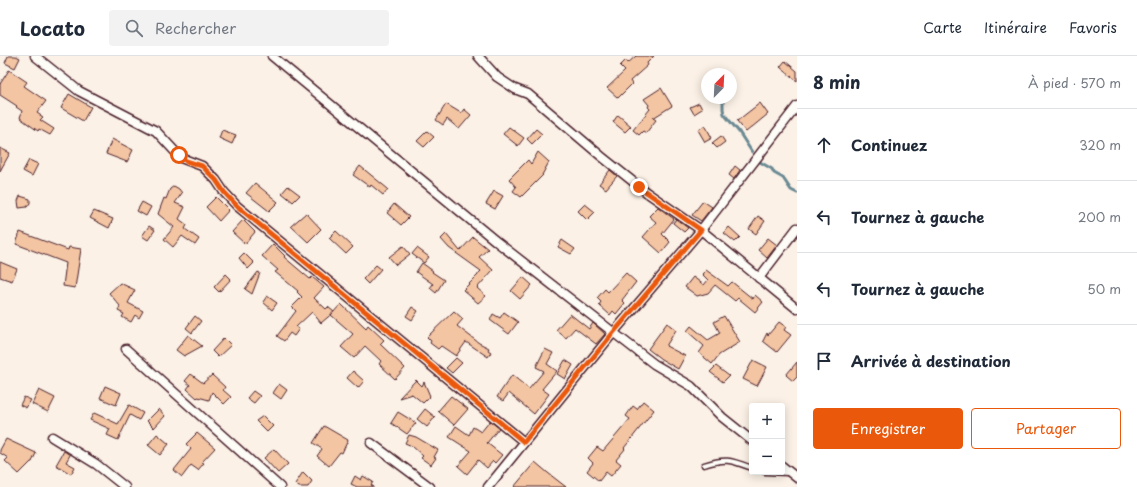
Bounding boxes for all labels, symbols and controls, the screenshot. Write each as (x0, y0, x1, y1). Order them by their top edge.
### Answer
search box (109, 10, 389, 46)
text: Locato (20, 14, 85, 42)
text: Rechercher (155, 16, 236, 39)
icon: search (123, 17, 145, 39)
text: Carte (923, 17, 962, 38)
text: Itinéraire (984, 17, 1047, 38)
text: Favoris (1069, 17, 1117, 38)
north arrow (701, 68, 737, 104)
text: 8 min (813, 69, 861, 95)
text: À pied · 570 m (1028, 73, 1121, 92)
text: Continuez (851, 133, 927, 156)
icon: ahead (813, 134, 835, 156)
text: 320 m (1079, 135, 1121, 154)
route start (170, 146, 188, 164)
route end (630, 178, 648, 196)
text: Tournez à gauche (851, 205, 985, 228)
icon: left (813, 206, 835, 228)
text: 200 m (1078, 207, 1121, 226)
text: Tournez à gauche (851, 277, 985, 300)
icon: left (813, 278, 835, 300)
text: 50 m (1087, 279, 1121, 298)
text: Arrivée à destination (851, 349, 1011, 372)
icon: arrive (813, 350, 835, 372)
map controls (749, 403, 785, 475)
button: + (749, 403, 785, 439)
button: Enregistrer (813, 408, 963, 449)
button: Partager (971, 408, 1121, 449)
button: − (749, 439, 785, 475)

